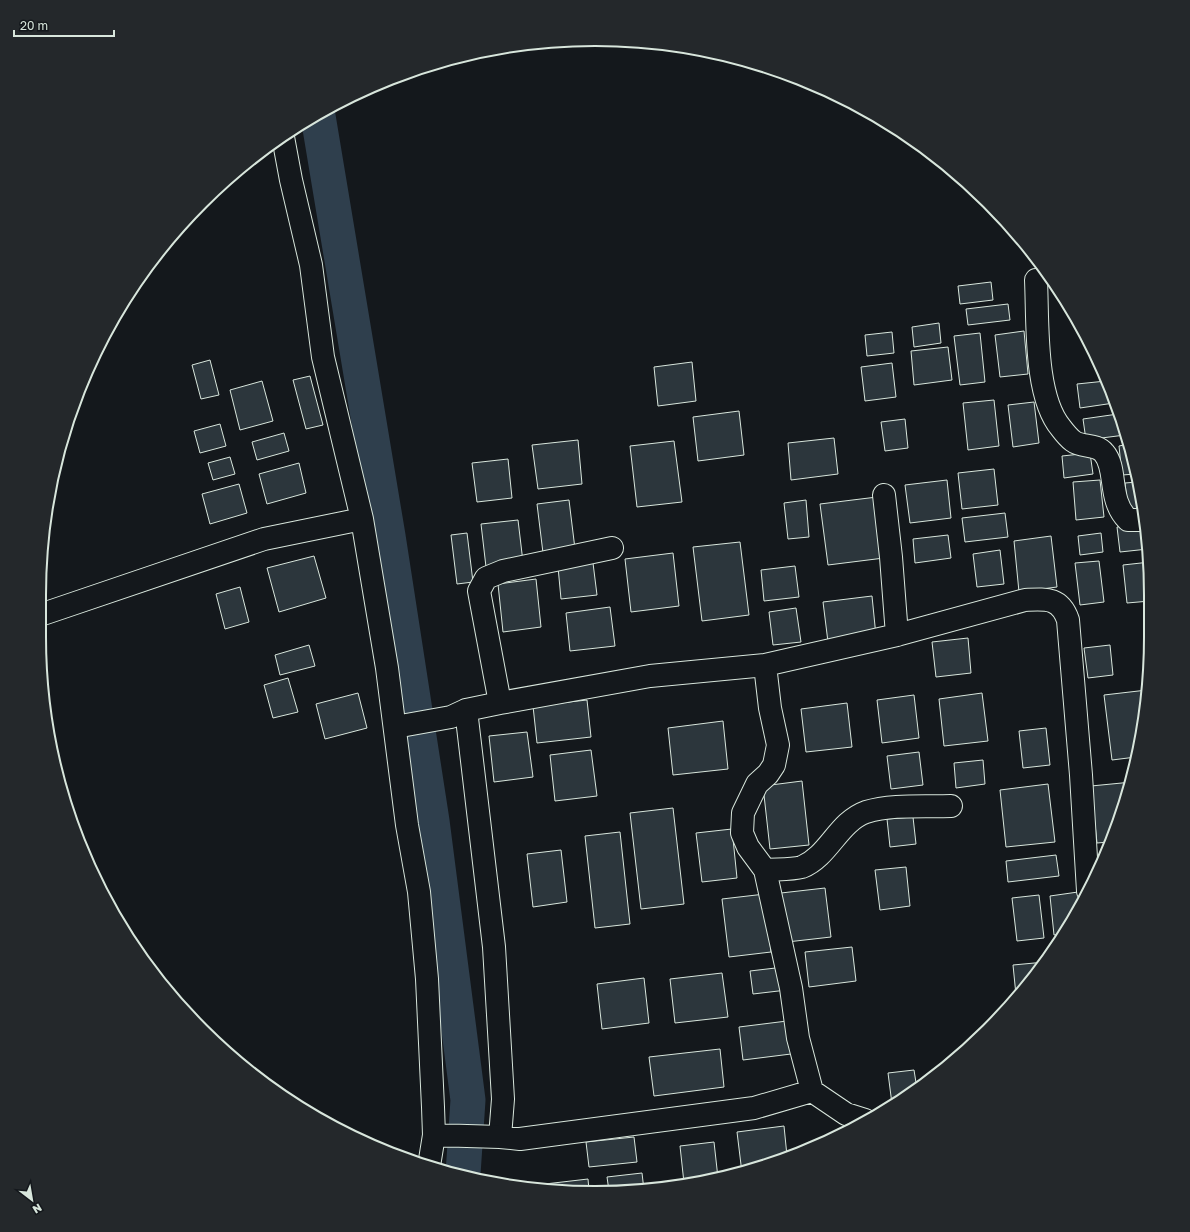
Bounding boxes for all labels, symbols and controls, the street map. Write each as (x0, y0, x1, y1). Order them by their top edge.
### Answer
scale bar (14, 12, 114, 38)
text: 20 m (20, 18, 48, 33)
north arrow (12, 1180, 52, 1220)
text: N (30, 1201, 44, 1217)

